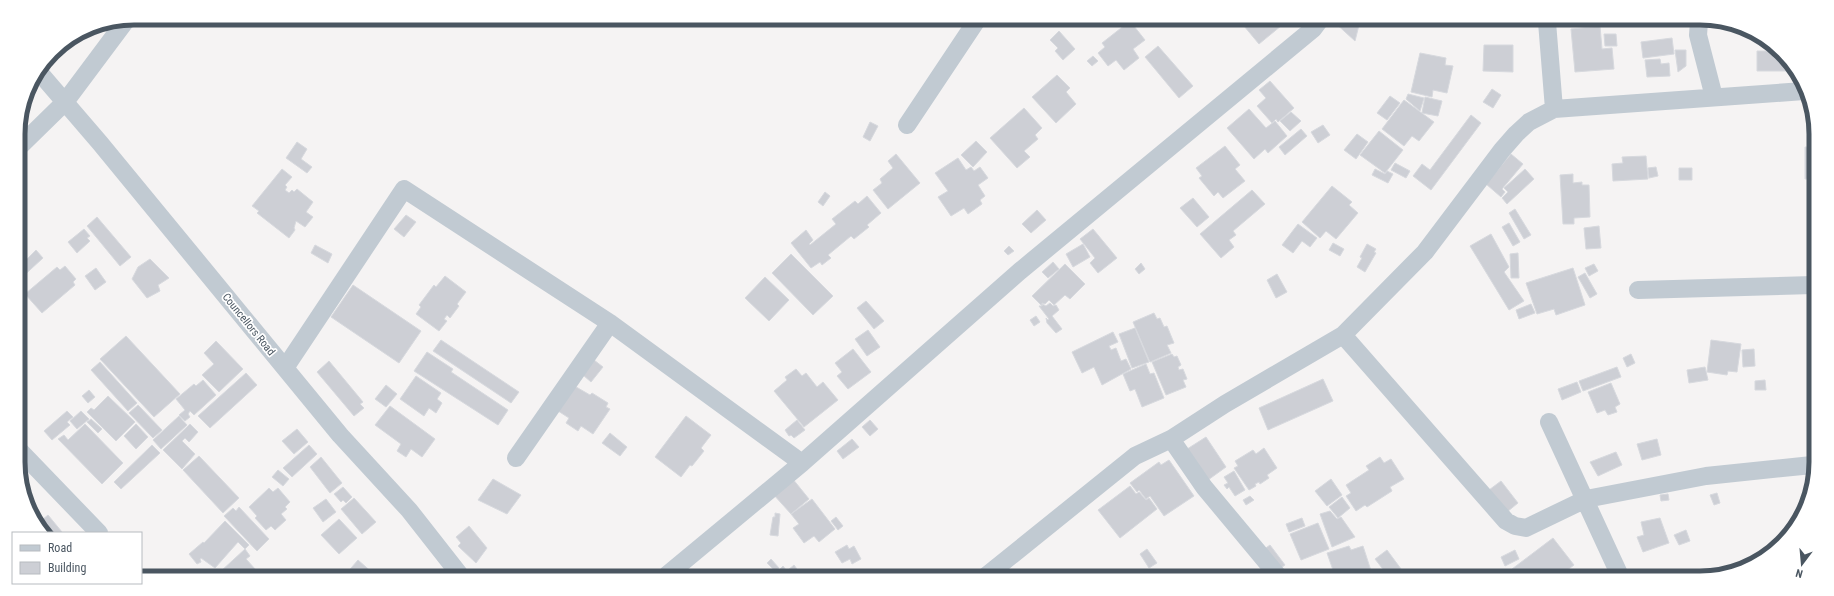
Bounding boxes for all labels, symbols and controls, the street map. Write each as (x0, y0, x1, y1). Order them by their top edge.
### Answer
street label: Councellors Road (220, 291, 278, 358)
legend (12, 532, 142, 584)
text: Road (48, 541, 72, 555)
north arrow (1782, 544, 1822, 584)
text: Building (48, 561, 86, 575)
text: N (1794, 566, 1804, 580)

